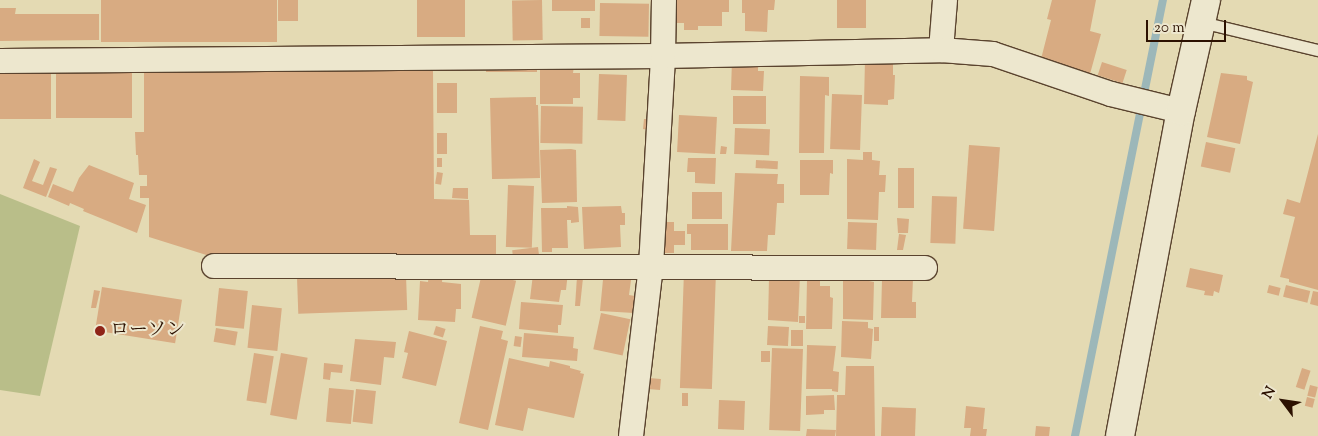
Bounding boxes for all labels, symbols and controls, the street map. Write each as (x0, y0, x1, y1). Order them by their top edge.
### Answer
scale bar (1148, 10, 1228, 42)
text: 20 m (1154, 18, 1185, 39)
place label: ローソン (110, 320, 186, 342)
marker: ローソン (94, 325, 106, 337)
north arrow (1258, 376, 1308, 426)
text: N (1259, 383, 1282, 403)

